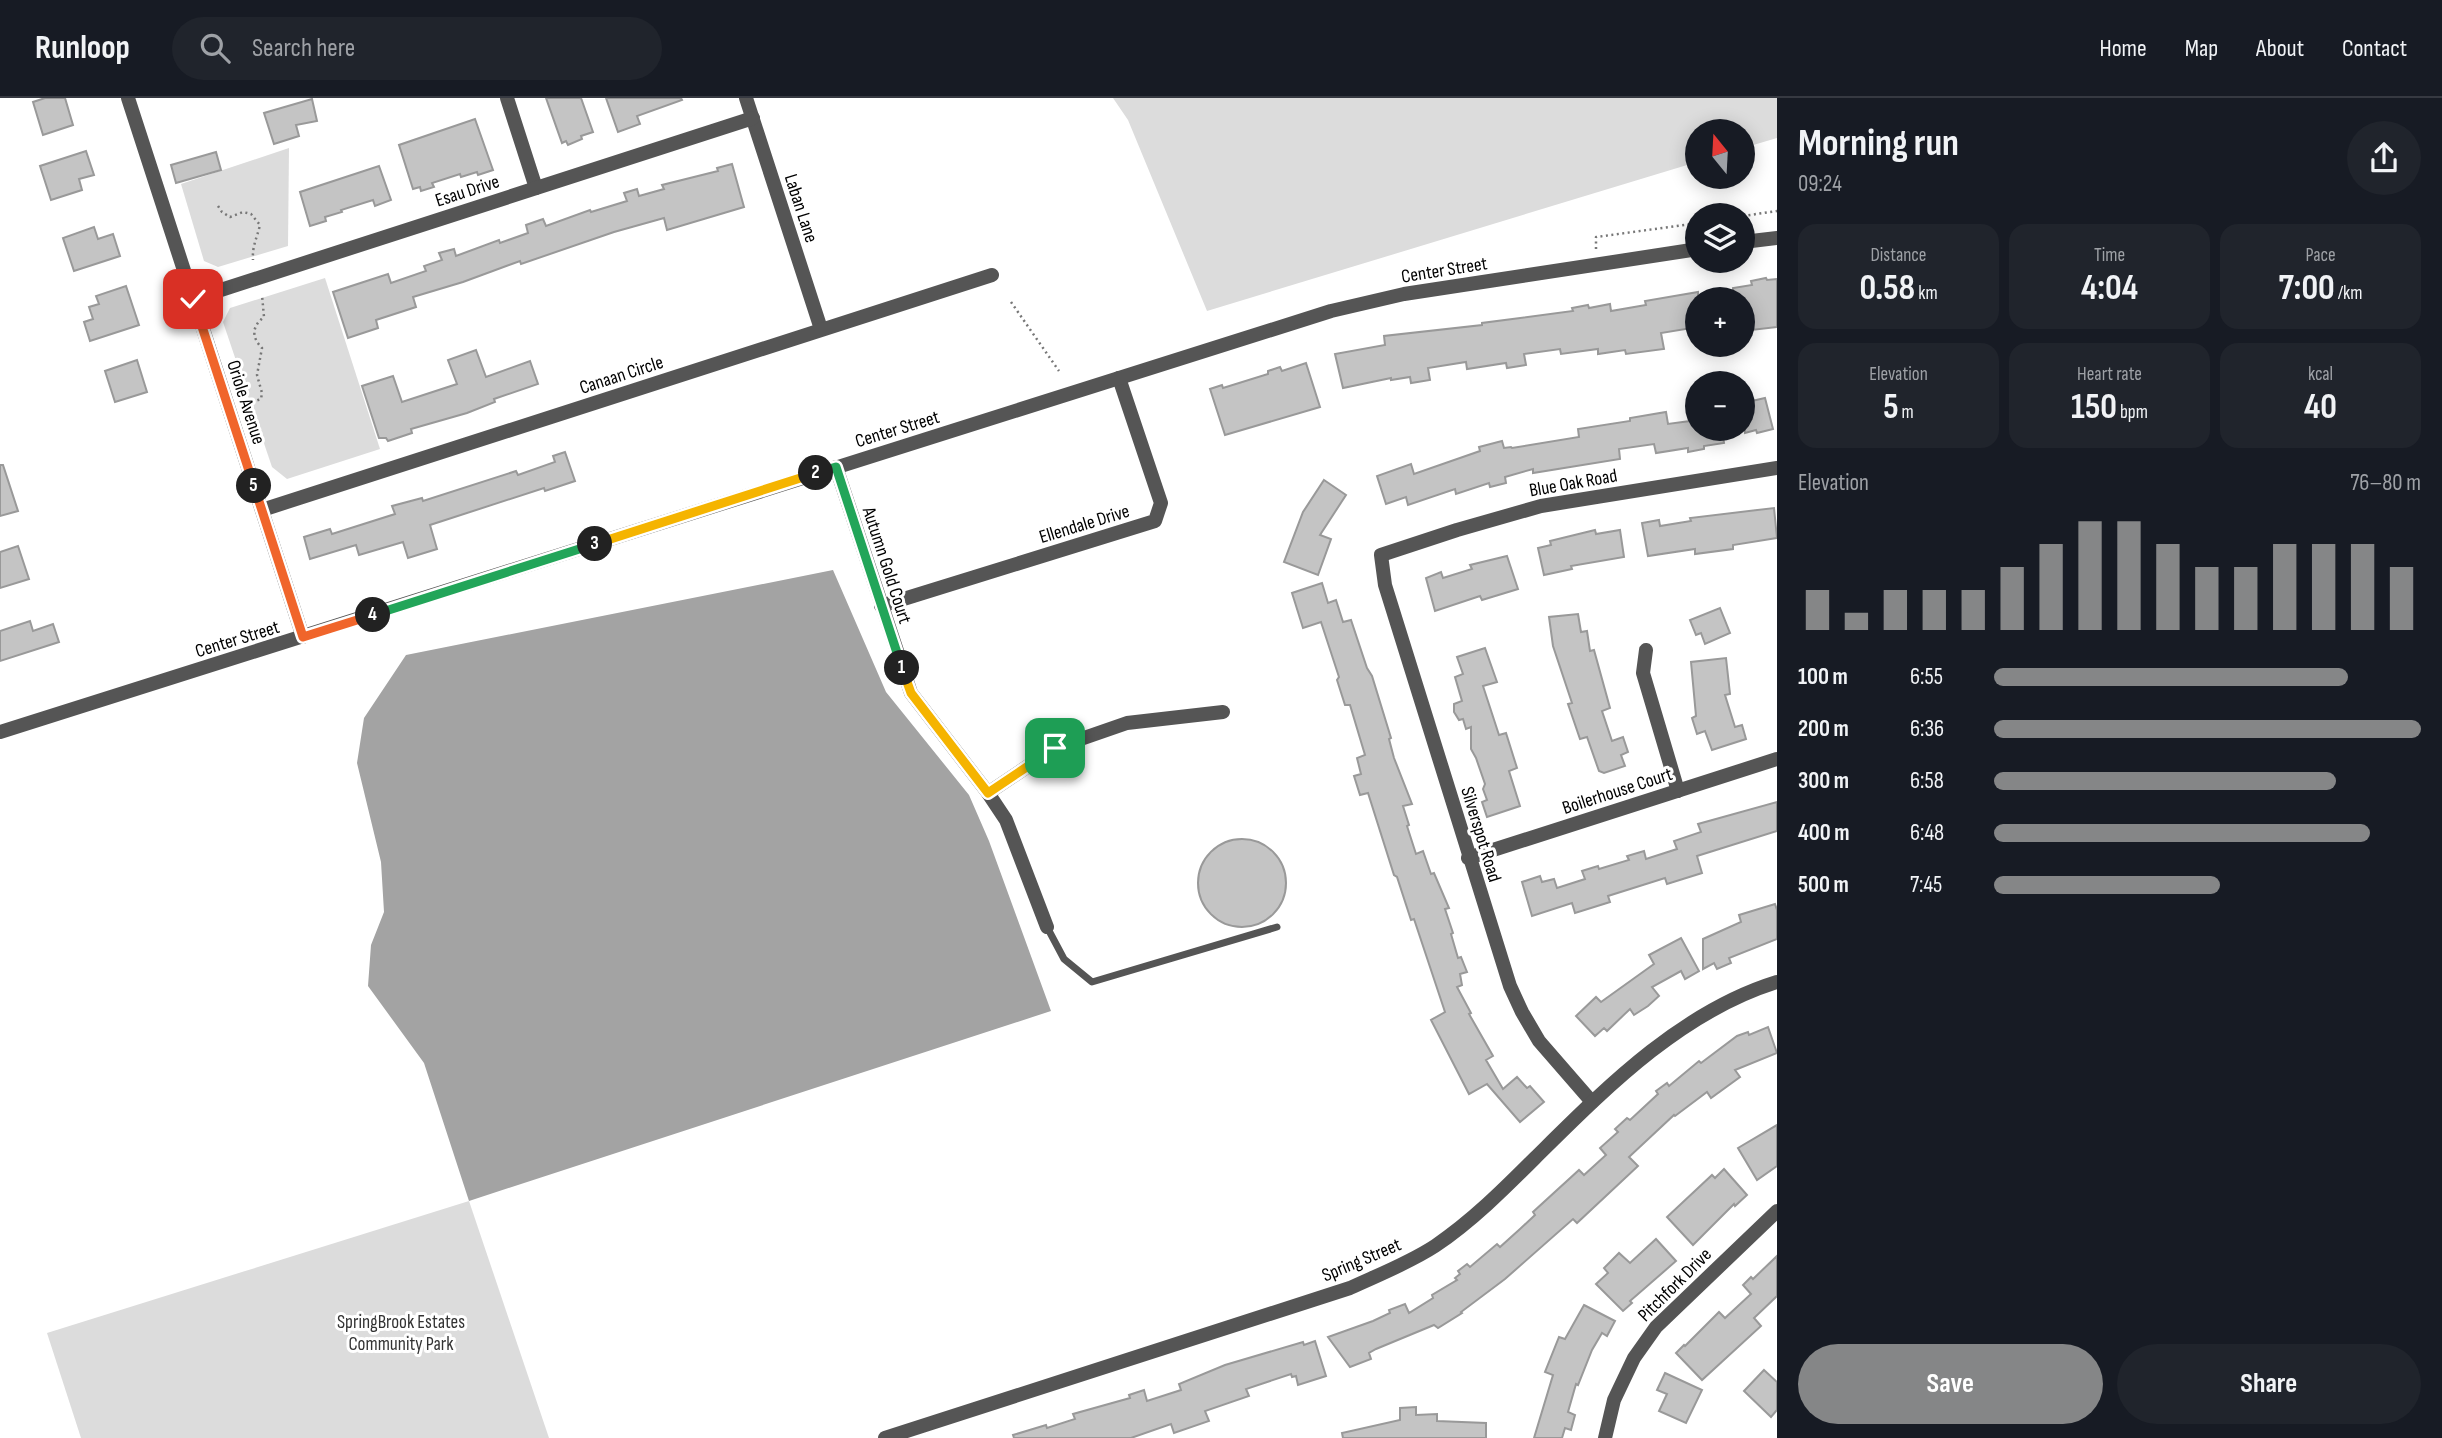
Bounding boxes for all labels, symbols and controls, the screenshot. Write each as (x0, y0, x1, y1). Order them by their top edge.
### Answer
search box (172, 17, 662, 80)
text: Runloop (35, 28, 130, 68)
icon: search (196, 29, 234, 67)
text: Search here (252, 33, 355, 64)
text: Home (2099, 34, 2147, 63)
text: Map (2185, 34, 2218, 63)
text: About (2256, 34, 2304, 63)
text: Contact (2342, 34, 2407, 63)
north arrow (1685, 119, 1755, 189)
map controls (1685, 119, 1755, 441)
text: Morning run (1798, 121, 1959, 166)
button: share (2347, 121, 2421, 195)
street label: Esau Drive (433, 170, 502, 213)
text: 09:24 (1798, 170, 1842, 198)
street label: Laban Lane (779, 171, 822, 246)
button: layers (1685, 203, 1755, 273)
text: Distance (1870, 244, 1927, 267)
text: Time (2094, 244, 2125, 267)
text: Pace (2305, 244, 2336, 267)
street label: Center Street (1400, 252, 1489, 289)
text: 0.58 (1859, 267, 1915, 310)
text: 4:04 (2081, 267, 2138, 310)
text: 7:00 (2278, 267, 2335, 310)
pin (163, 269, 223, 329)
icon: check (174, 280, 212, 318)
text: km (1915, 282, 1938, 305)
text: /km (2335, 282, 2363, 305)
button: + (1685, 287, 1755, 357)
street label: Canaan Circle (577, 351, 666, 400)
street label: Oriole Avenue (221, 358, 270, 447)
text: Elevation (1869, 363, 1928, 386)
text: Heart rate (2077, 363, 2142, 386)
text: kcal (2308, 363, 2333, 386)
button: − (1685, 371, 1755, 441)
text: 5 (1883, 386, 1899, 429)
text: 150 (2071, 386, 2117, 429)
text: 40 (2304, 386, 2337, 429)
text: m (1899, 401, 1914, 424)
text: bpm (2117, 401, 2148, 424)
street label: Center Street (853, 406, 942, 453)
pin: 2 (798, 456, 834, 490)
text: 2 (811, 461, 820, 484)
street label: Blue Oak Road (1527, 464, 1619, 503)
pin: 5 (236, 468, 272, 504)
text: Elevation (1798, 469, 1869, 497)
text: 76–80 m (2350, 469, 2421, 497)
text: 5 (249, 474, 258, 497)
street label: Ellendale Drive (1036, 500, 1132, 549)
street label: Autumn Gold Court (857, 503, 916, 627)
pin: 3 (578, 526, 612, 562)
text: 3 (590, 532, 599, 555)
pin: 4 (356, 598, 390, 632)
text: 4 (368, 603, 377, 626)
street label: Center Street (193, 616, 282, 663)
pin: 1 (884, 650, 920, 686)
text: 1 (898, 656, 905, 679)
text: 100 m (1798, 663, 1848, 691)
text: 6:55 (1910, 663, 1943, 691)
text: 200 m (1798, 715, 1849, 743)
text: 6:36 (1910, 715, 1944, 743)
pin (1025, 718, 1085, 778)
icon: arrive (1036, 729, 1074, 767)
street label: Boilerhouse Court (1560, 763, 1676, 820)
text: 300 m (1798, 767, 1849, 795)
text: 6:58 (1910, 767, 1944, 795)
street label: Silverspot Road (1455, 784, 1506, 885)
text: 400 m (1798, 819, 1849, 847)
text: 6:48 (1910, 819, 1944, 847)
text: 500 m (1798, 871, 1849, 899)
text: 7:45 (1910, 871, 1942, 899)
street label: Spring Street (1319, 1233, 1405, 1287)
street label: Pitchfork Drive (1633, 1243, 1717, 1327)
park label: SpringBrook Estates Community Park (337, 1311, 465, 1356)
button: Save (1798, 1344, 2103, 1424)
button: Share (2117, 1344, 2421, 1424)

